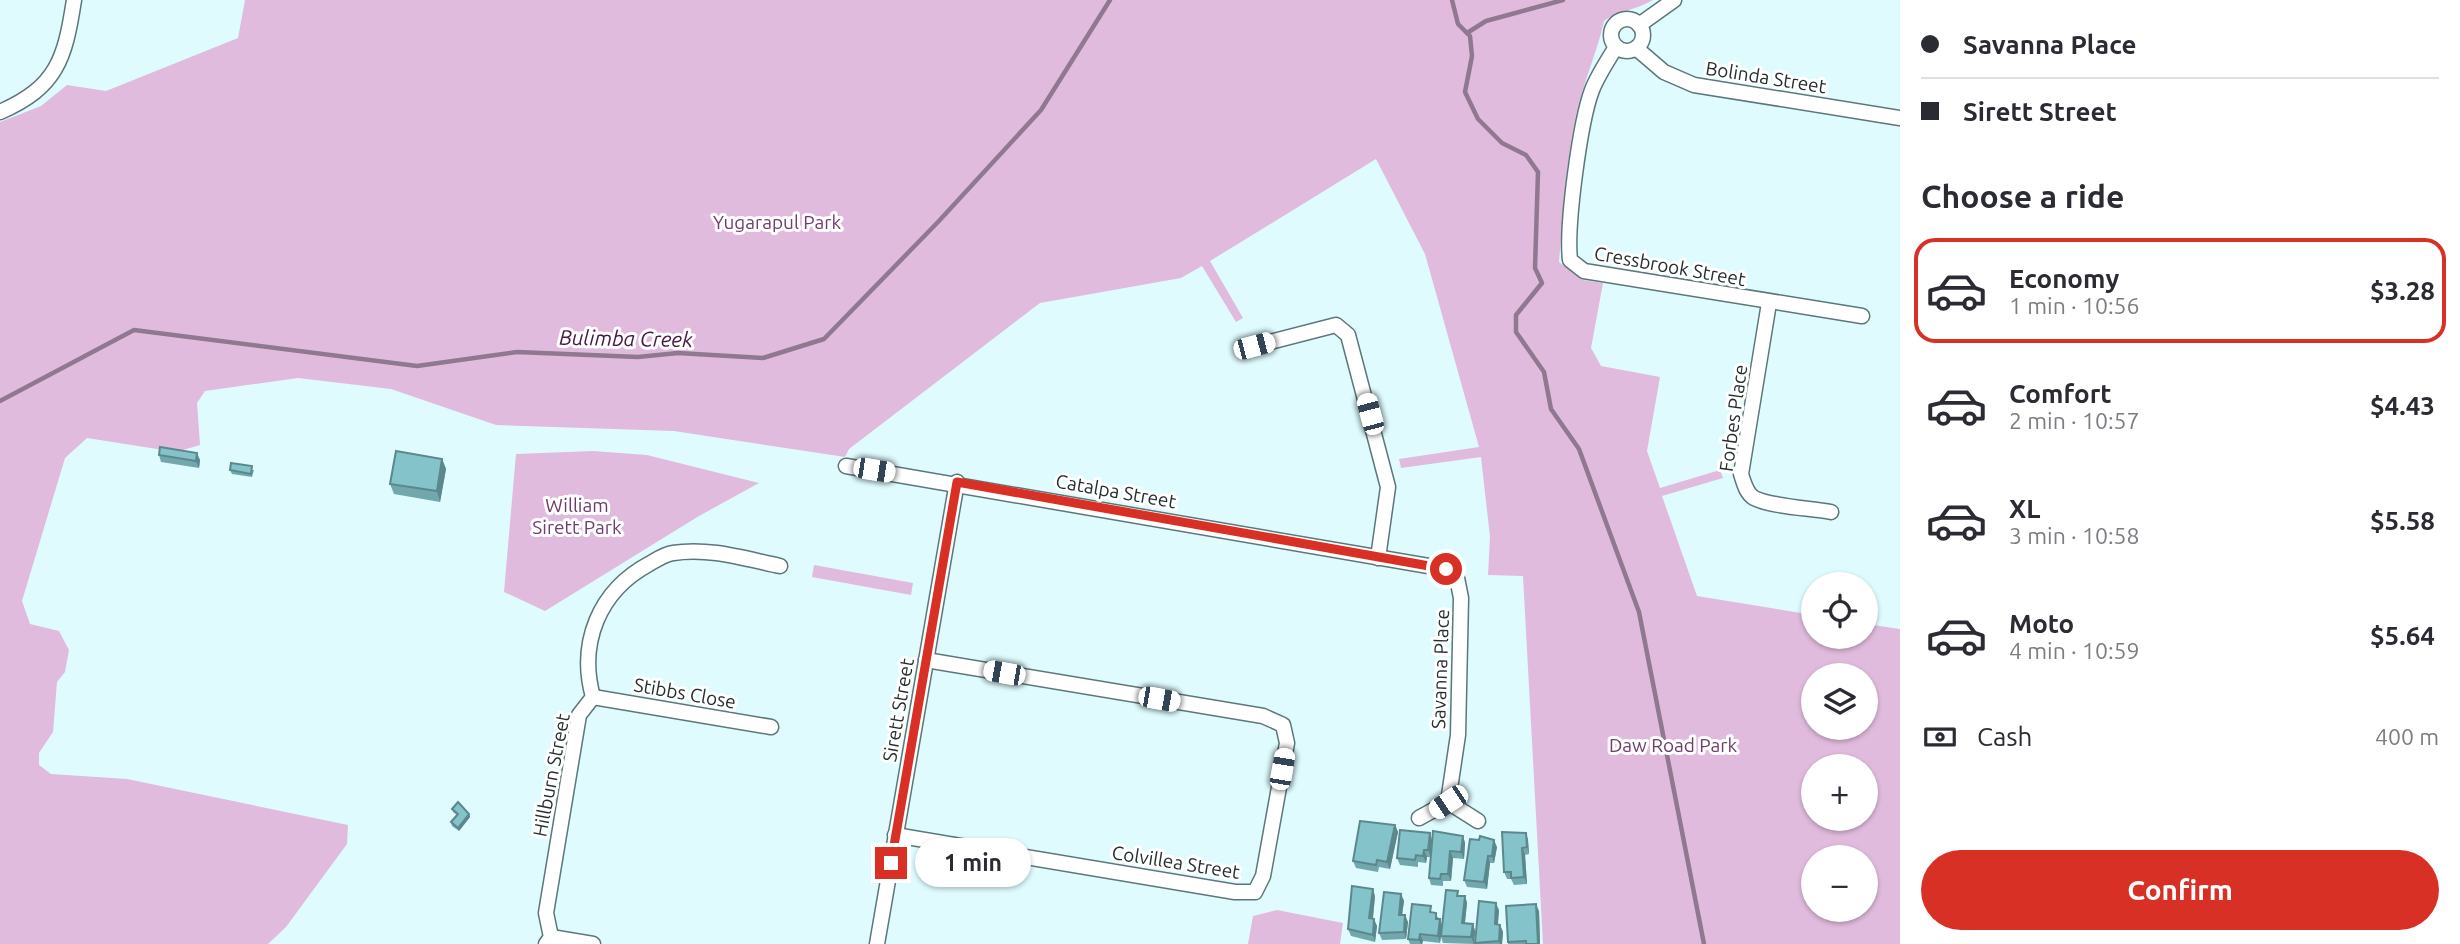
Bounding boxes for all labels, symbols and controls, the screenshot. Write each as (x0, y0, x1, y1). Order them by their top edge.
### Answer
text: Savanna Place (1963, 30, 2136, 59)
street label: Bolinda Street (1704, 57, 1828, 97)
text: Sirett Street (1963, 97, 2117, 126)
text: Choose a ride (1921, 178, 2124, 214)
park label: Yugarapul Park (713, 211, 841, 233)
street label: Cressbrook Street (1593, 242, 1748, 290)
icon: car (1925, 259, 1988, 322)
text: Economy (2009, 264, 2119, 293)
text: $3.28 (2370, 276, 2435, 305)
text: 1 min · 10:56 (2009, 293, 2140, 318)
water label: Bulimba Creek (559, 325, 693, 351)
car (1231, 330, 1278, 362)
street label: Forbes Place (1715, 363, 1751, 473)
icon: car (1925, 374, 1988, 437)
text: Comfort (2009, 379, 2112, 408)
car (1355, 391, 1386, 437)
text: $4.43 (2370, 391, 2435, 420)
text: 2 min · 10:57 (2009, 408, 2140, 433)
car (852, 456, 897, 484)
street label: Catalpa Street (1054, 470, 1178, 513)
icon: car (1925, 489, 1988, 552)
park label: William Sirett Park (532, 494, 622, 538)
text: XL (2009, 494, 2040, 523)
text: $5.58 (2370, 506, 2435, 535)
text: 3 min · 10:58 (2009, 523, 2140, 548)
route start (1430, 553, 1462, 585)
map controls (1801, 572, 1878, 922)
button: locate (1801, 572, 1878, 649)
icon: car (1925, 604, 1988, 667)
street label: Savanna Place (1427, 609, 1453, 729)
text: Moto (2009, 609, 2074, 638)
text: $5.64 (2370, 621, 2435, 650)
text: 4 min · 10:59 (2009, 638, 2140, 663)
street label: Sirett Street (878, 656, 918, 763)
car (982, 659, 1027, 687)
button: layers (1801, 663, 1878, 740)
street label: Stibbs Close (632, 673, 738, 713)
car (1137, 685, 1182, 713)
street label: Hillburn Street (528, 711, 574, 839)
icon: cash (1921, 718, 1959, 756)
text: Cash (1977, 722, 2032, 751)
text: 400 m (2375, 724, 2439, 749)
park label: Daw Road Park (1609, 734, 1737, 756)
car (1269, 746, 1296, 792)
button: + (1801, 754, 1878, 831)
car (1425, 782, 1472, 822)
callout: 1 min (916, 838, 1031, 888)
street label: Colvillea Street (1110, 841, 1242, 883)
button: − (1801, 845, 1878, 922)
route end (875, 847, 907, 879)
text: 1 min (944, 850, 1002, 875)
button: Confirm (1921, 850, 2439, 930)

